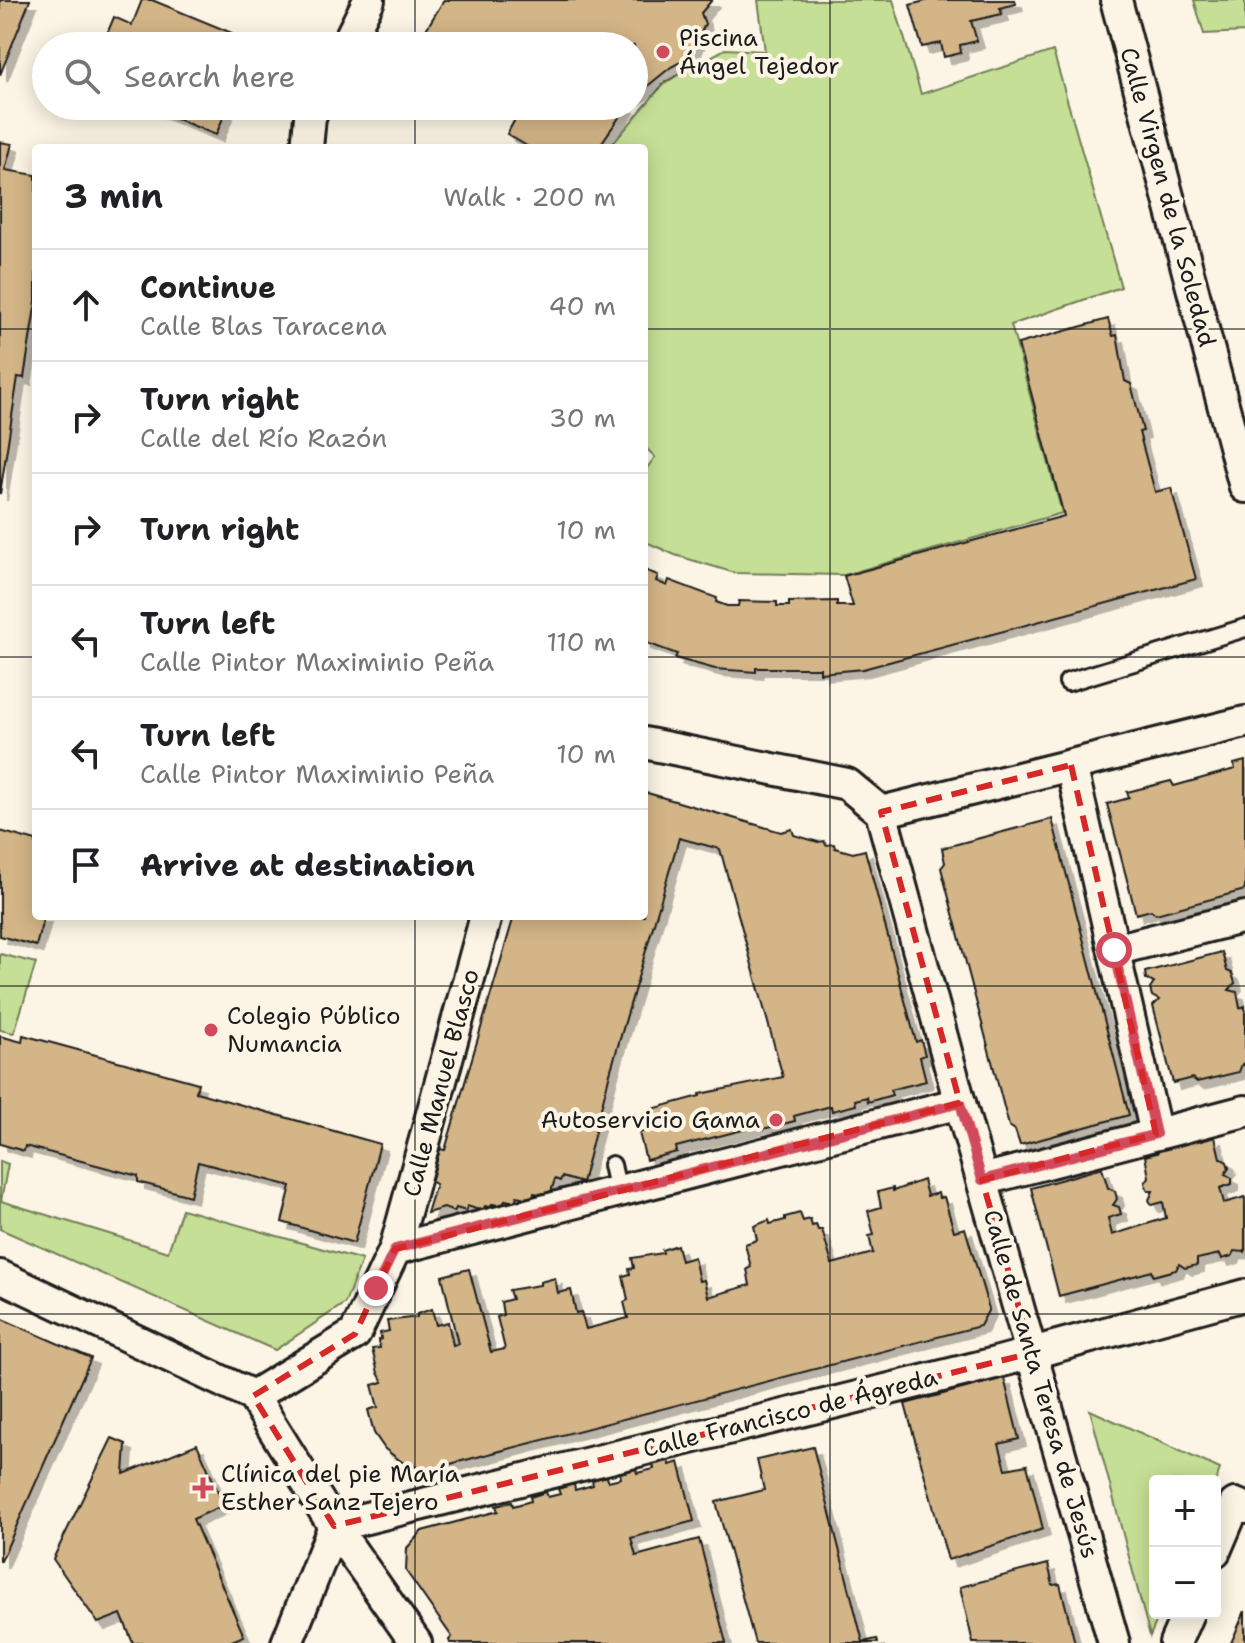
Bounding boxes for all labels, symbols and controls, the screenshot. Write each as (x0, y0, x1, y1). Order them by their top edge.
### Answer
place label: Piscina Ángel Tejedor (679, 22, 840, 82)
search box (32, 32, 648, 120)
marker: Piscina Ángel Tejedor (654, 43, 672, 61)
street label: Calle Virgen de la Soledad (1113, 44, 1223, 350)
icon: search (60, 54, 104, 98)
text: Search here (124, 56, 295, 97)
text: 3 min (64, 173, 163, 219)
text: Walk · 200 m (443, 179, 616, 214)
text: Continue (140, 267, 276, 308)
icon: ahead (64, 283, 108, 327)
text: 40 m (549, 288, 616, 323)
text: Calle Blas Taracena (140, 308, 387, 343)
text: Turn right (140, 379, 299, 420)
icon: right (64, 395, 108, 439)
text: 30 m (549, 400, 616, 435)
text: Calle del Río Razón (140, 420, 387, 455)
icon: right (64, 507, 108, 551)
text: Turn right (140, 509, 299, 550)
text: 10 m (556, 512, 616, 547)
text: Turn left (140, 603, 275, 644)
icon: left (64, 619, 108, 663)
text: 110 m (546, 624, 616, 659)
text: Calle Pintor Maximinio Peña (140, 644, 494, 679)
text: Turn left (140, 715, 275, 756)
icon: left (64, 731, 108, 775)
text: 10 m (556, 736, 616, 771)
text: Calle Pintor Maximinio Peña (140, 756, 494, 791)
icon: arrive (64, 843, 108, 887)
text: Arrive at destination (140, 845, 475, 886)
route start (1096, 932, 1132, 968)
street label: Calle Manuel Blasco (395, 966, 487, 1200)
place label: Colegio Público Numancia (227, 1000, 401, 1060)
marker: Colegio Público Numancia (202, 1021, 220, 1039)
place label: Autoservicio Gama (541, 1104, 760, 1136)
marker: Autoservicio Gama (767, 1111, 785, 1129)
street label: Calle de Santa Teresa de Jesús (976, 1206, 1106, 1562)
route end (358, 1270, 394, 1306)
street label: Calle Francisco de Ágreda (639, 1361, 941, 1465)
place label: Clínica del pie María Esther Sanz Tejero (221, 1458, 460, 1518)
map controls (1149, 1475, 1221, 1619)
button: + (1149, 1475, 1221, 1547)
marker: Clínica del pie María Esther Sanz Tejero (192, 1477, 214, 1499)
button: − (1149, 1547, 1221, 1619)

